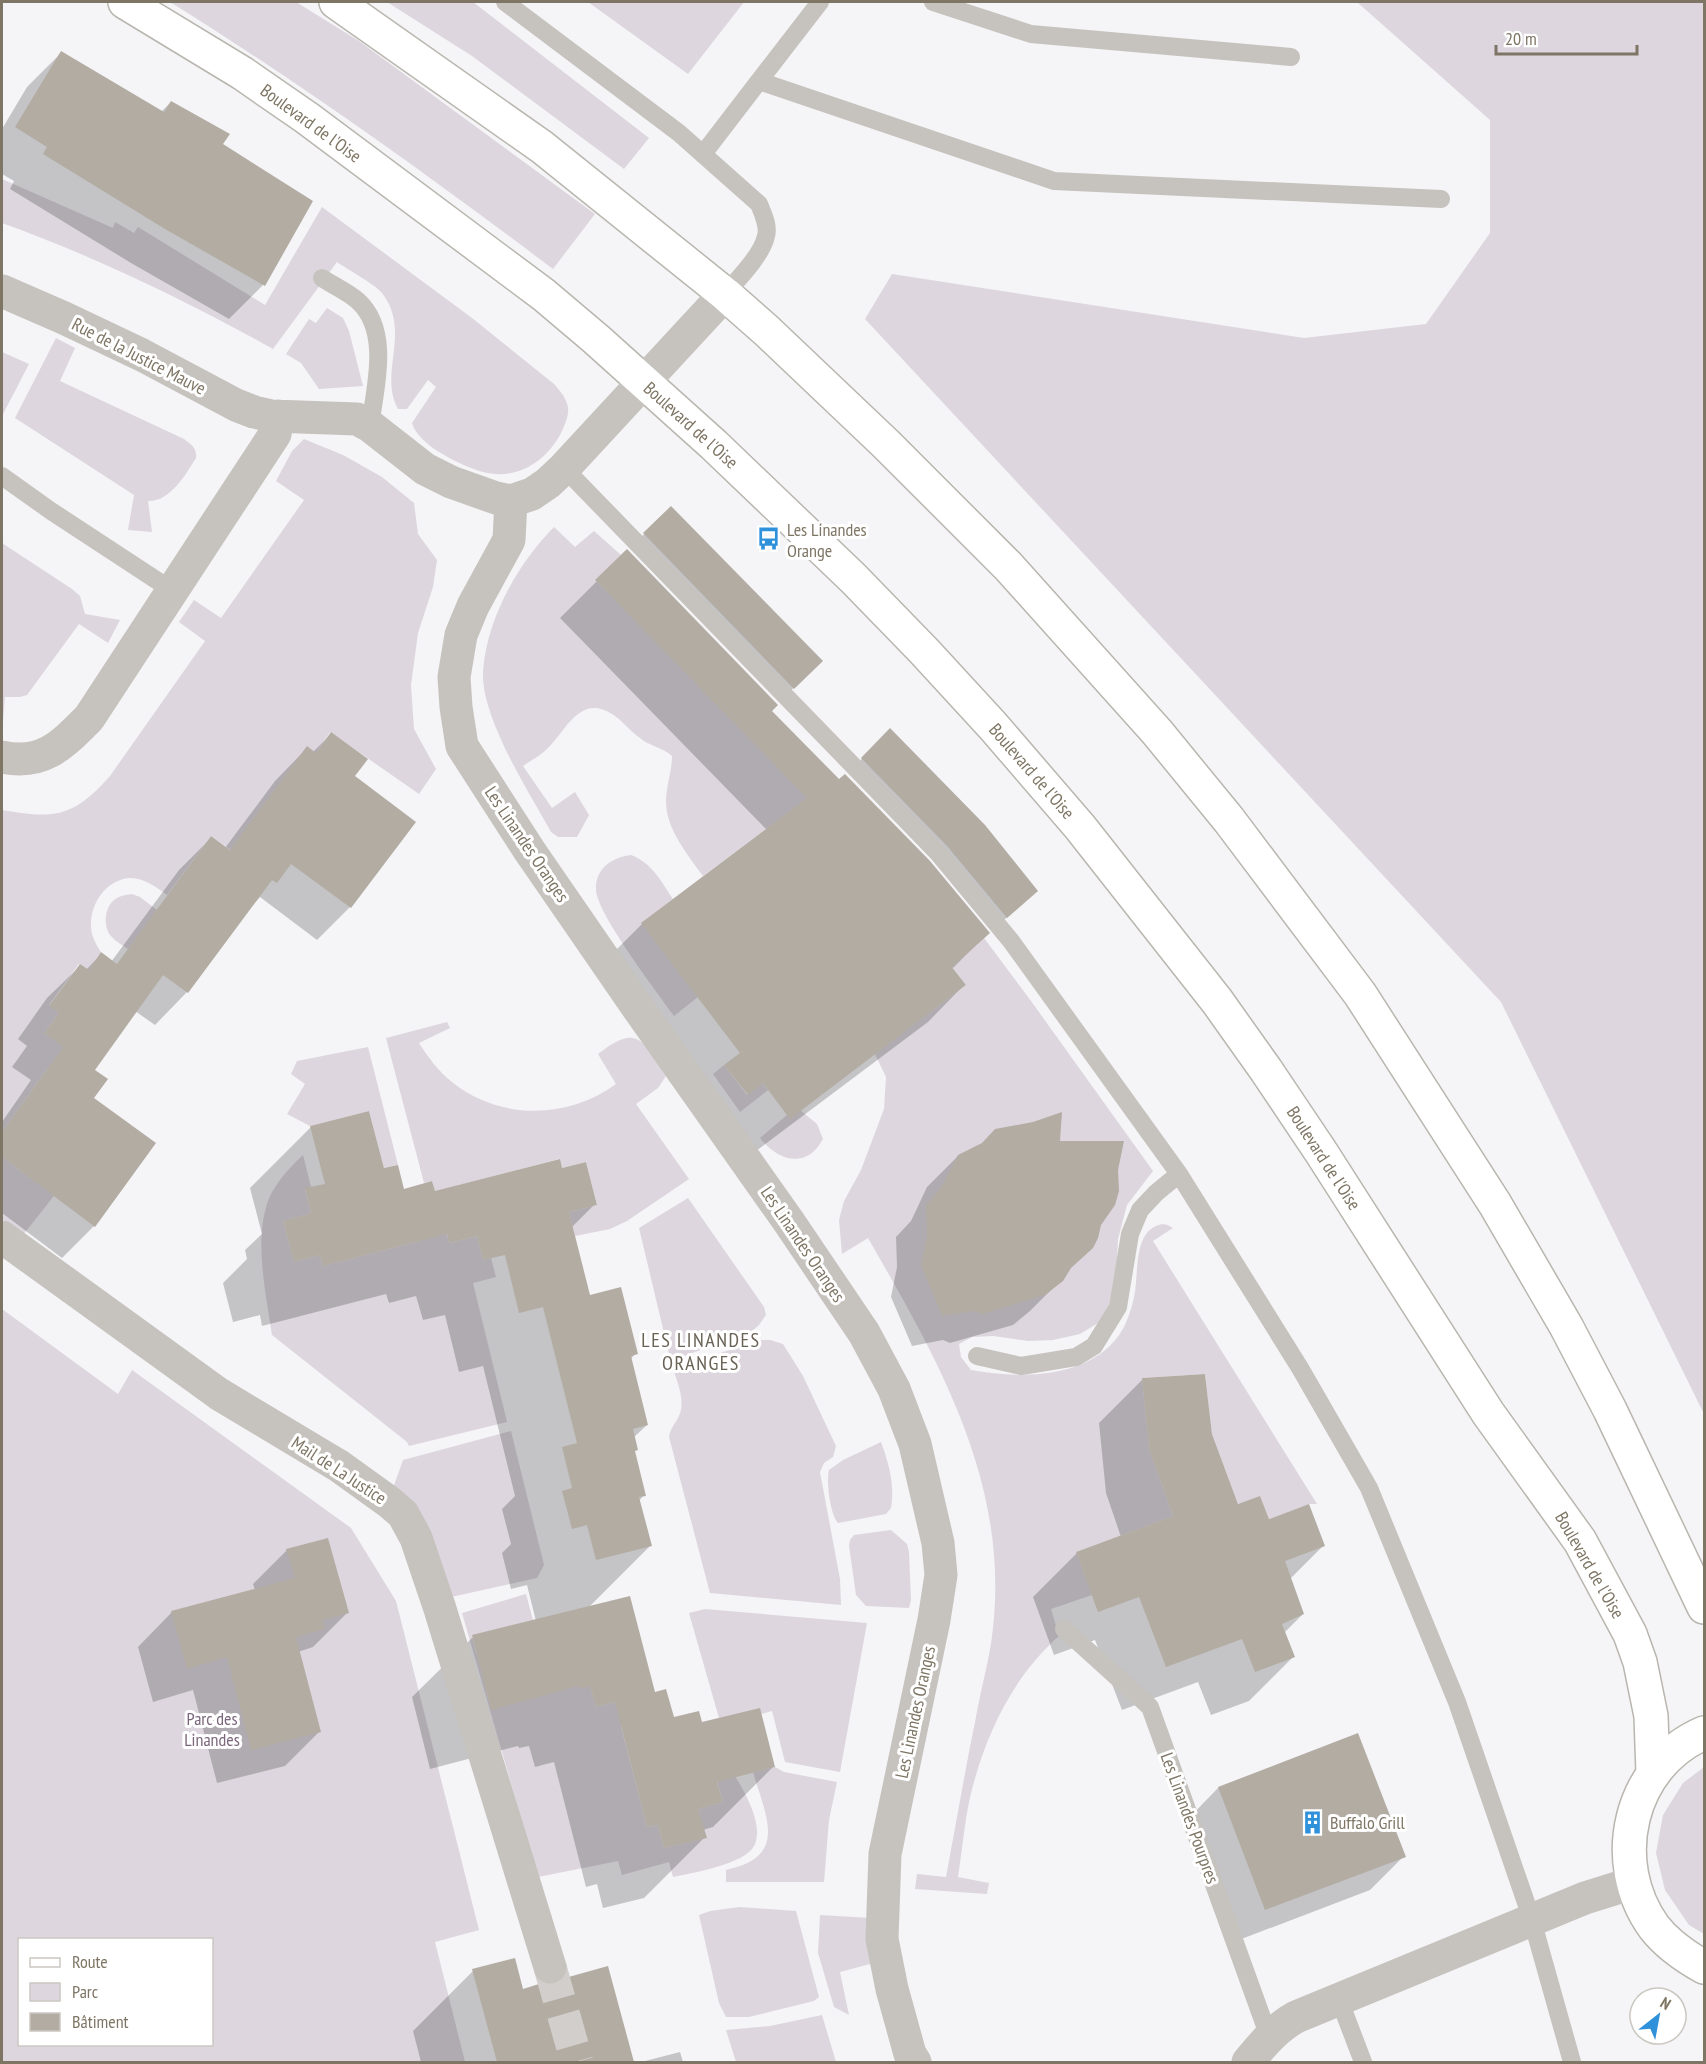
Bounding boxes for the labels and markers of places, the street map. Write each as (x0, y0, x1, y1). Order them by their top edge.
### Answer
place label: Les Linandes Orange (787, 518, 867, 562)
bus stop icon: Les Linandes Orange (756, 526, 782, 552)
building icon: Buffalo Grill (1299, 1809, 1325, 1835)
place label: Buffalo Grill (1330, 1811, 1405, 1834)

